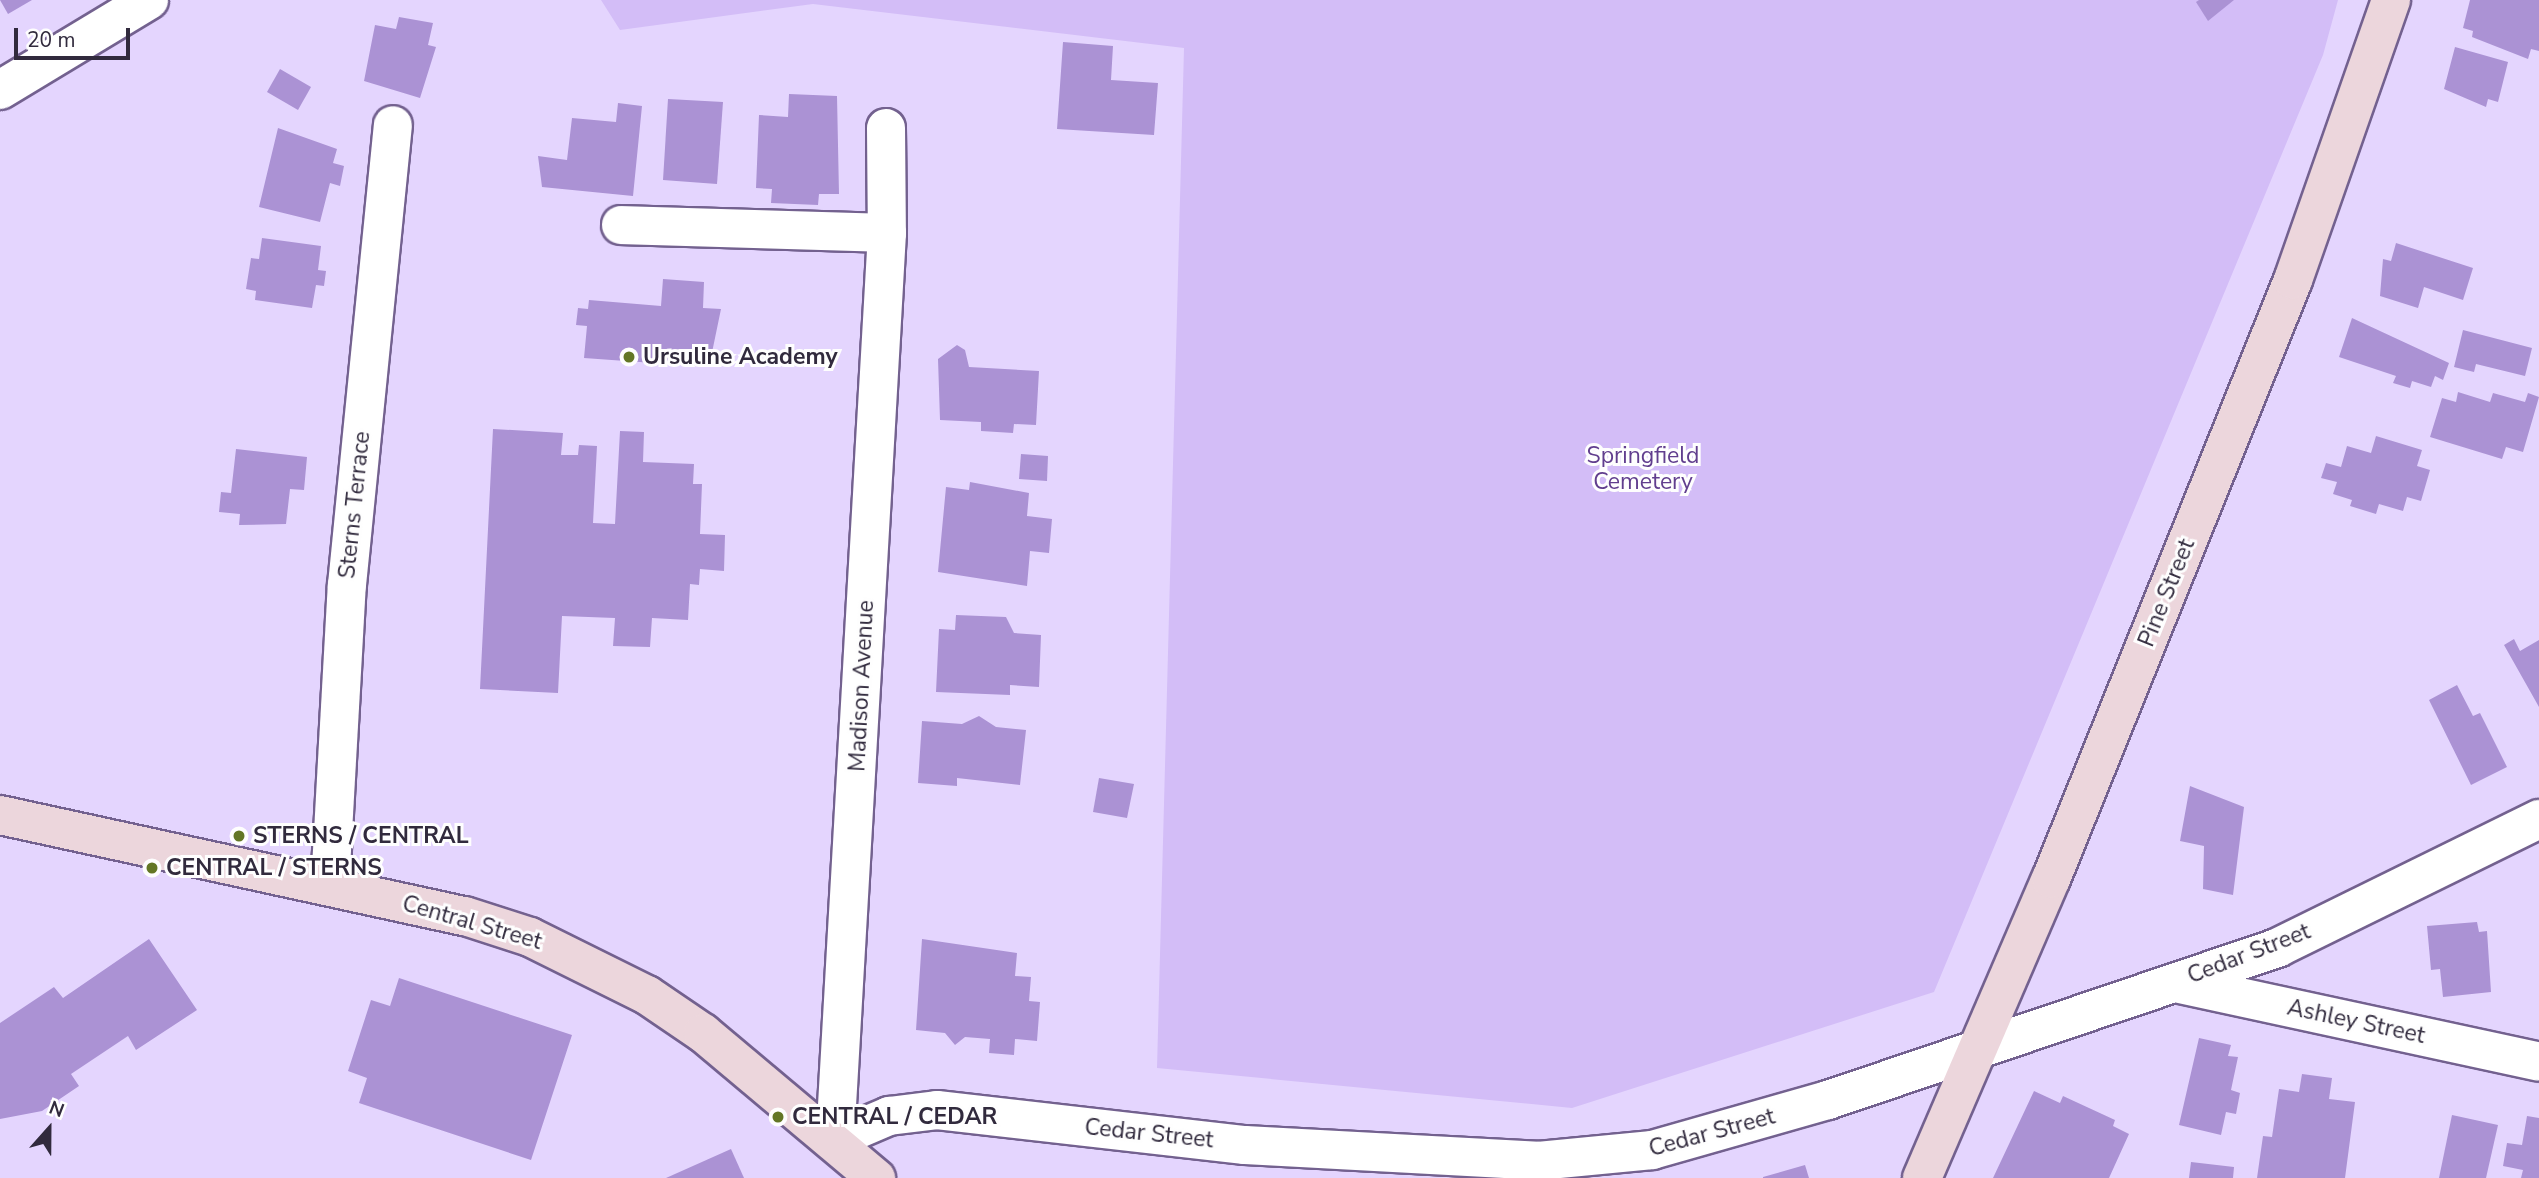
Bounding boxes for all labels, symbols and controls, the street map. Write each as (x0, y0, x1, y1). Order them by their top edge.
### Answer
scale bar (18, 14, 133, 58)
text: 20 m (27, 26, 76, 54)
place label: Ursuline Academy (643, 343, 838, 371)
marker: Ursuline Academy (621, 349, 637, 365)
street label: Sterns Terrace (334, 430, 376, 580)
park label: Springfield Cemetery (1587, 442, 1699, 496)
street label: Pine Street (2133, 535, 2201, 651)
street label: Madison Avenue (844, 600, 880, 772)
place label: STERNS / CENTRAL (253, 822, 469, 850)
marker: STERNS / CENTRAL (231, 828, 247, 844)
place label: CENTRAL / STERNS (166, 854, 382, 882)
marker: CENTRAL / STERNS (144, 860, 160, 876)
street label: Central Street (399, 890, 545, 956)
street label: Cedar Street (2184, 918, 2314, 990)
street label: Ashley Street (2285, 994, 2427, 1050)
north arrow (14, 1094, 84, 1164)
text: N (45, 1095, 68, 1124)
place label: CENTRAL / CEDAR (792, 1103, 997, 1131)
street label: Cedar Street (1646, 1103, 1778, 1163)
marker: CENTRAL / CEDAR (770, 1109, 786, 1125)
street label: Cedar Street (1083, 1114, 1215, 1154)

